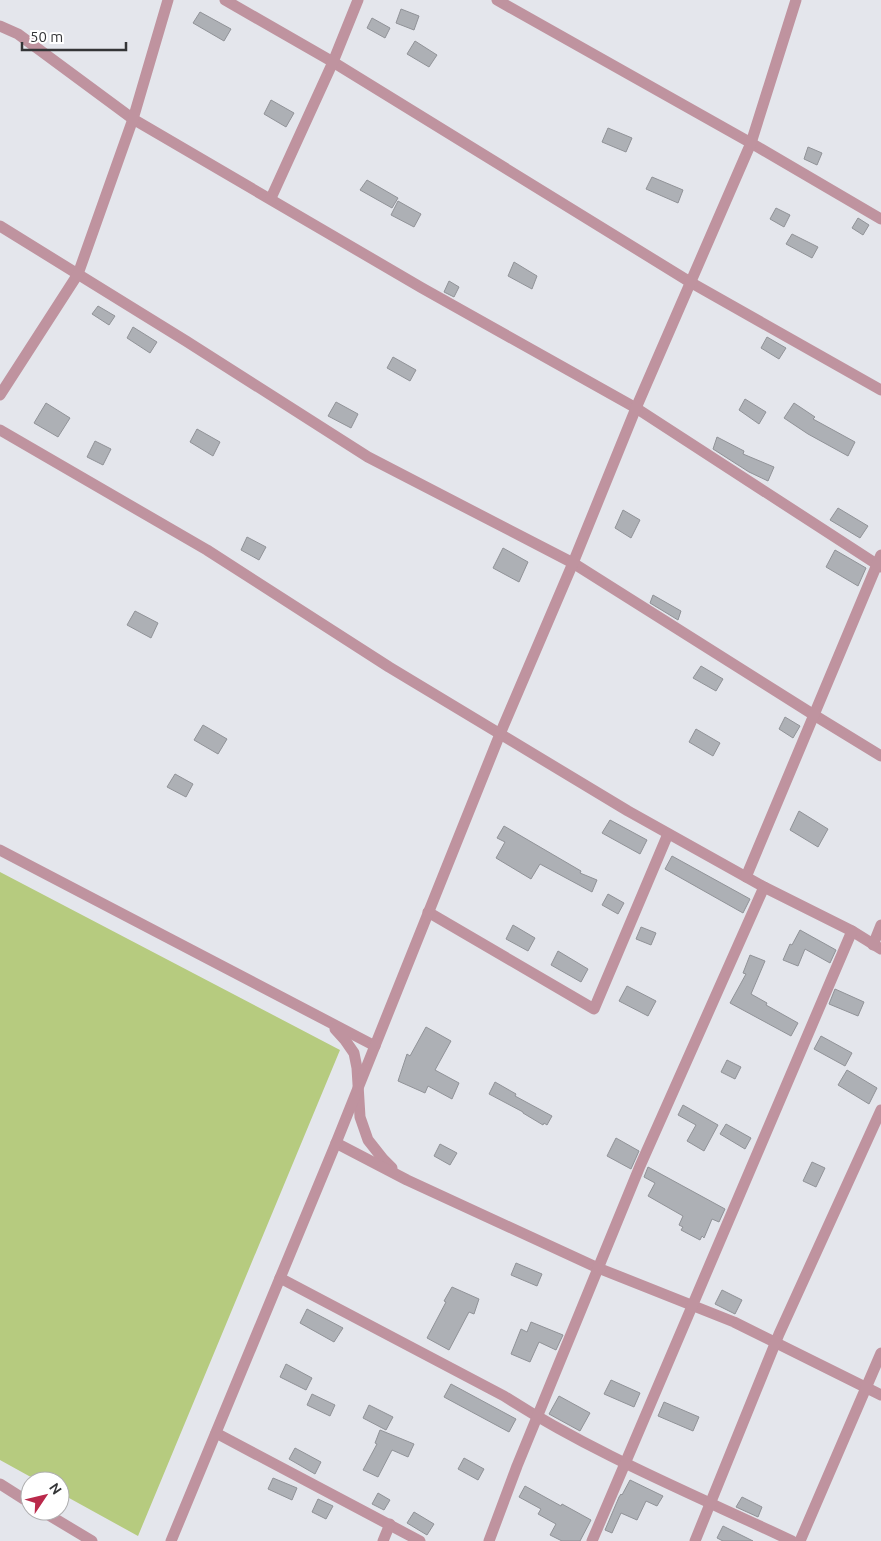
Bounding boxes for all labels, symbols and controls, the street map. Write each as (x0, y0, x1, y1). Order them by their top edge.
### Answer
scale bar (22, 20, 126, 52)
text: 50 m (30, 28, 63, 45)
north arrow (20, 1471, 70, 1521)
text: N (46, 1480, 65, 1497)

